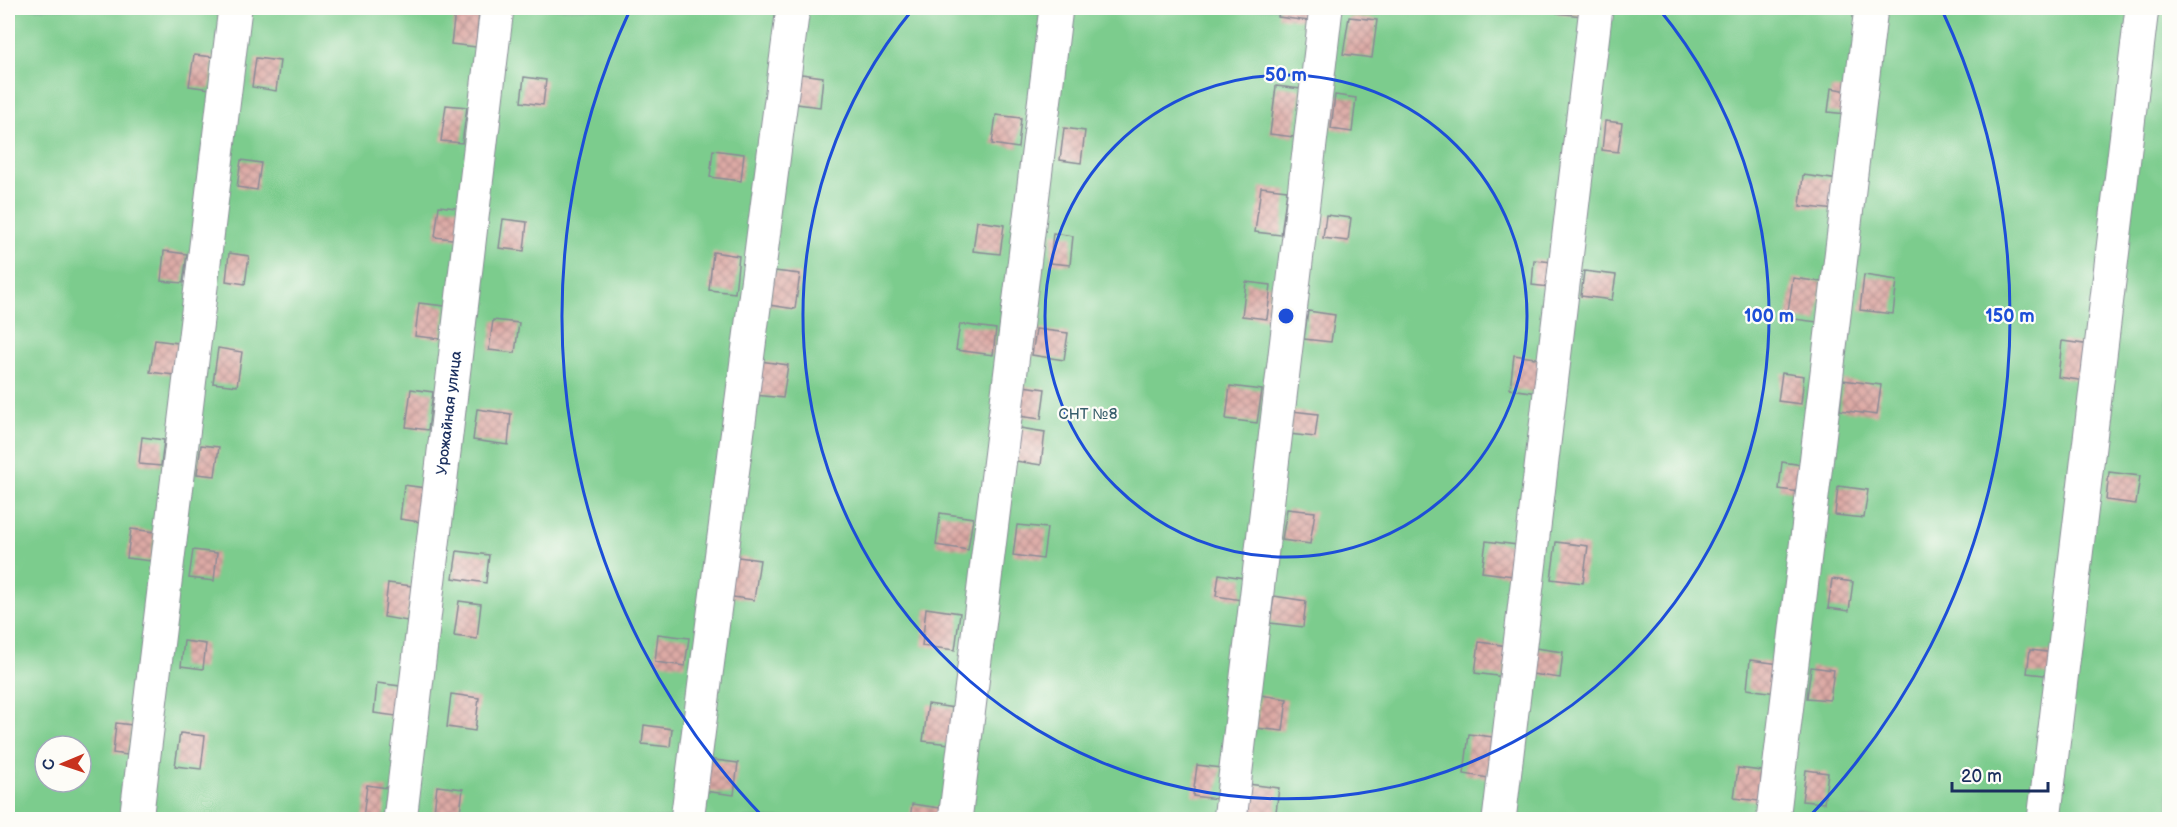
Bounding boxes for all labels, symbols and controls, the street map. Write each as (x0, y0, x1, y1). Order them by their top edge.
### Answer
text: 50 m (1265, 65, 1307, 86)
centre of rings (1276, 306, 1296, 326)
text: 100 m (1744, 306, 1794, 327)
text: 150 m (1985, 306, 2035, 327)
street label: Урожайная улица (432, 350, 465, 476)
park label: СНТ №8 (1059, 405, 1118, 424)
north arrow (33, 734, 93, 794)
scale bar (1952, 755, 2048, 793)
text: С (40, 759, 59, 770)
text: 20 m (1961, 766, 2002, 787)

